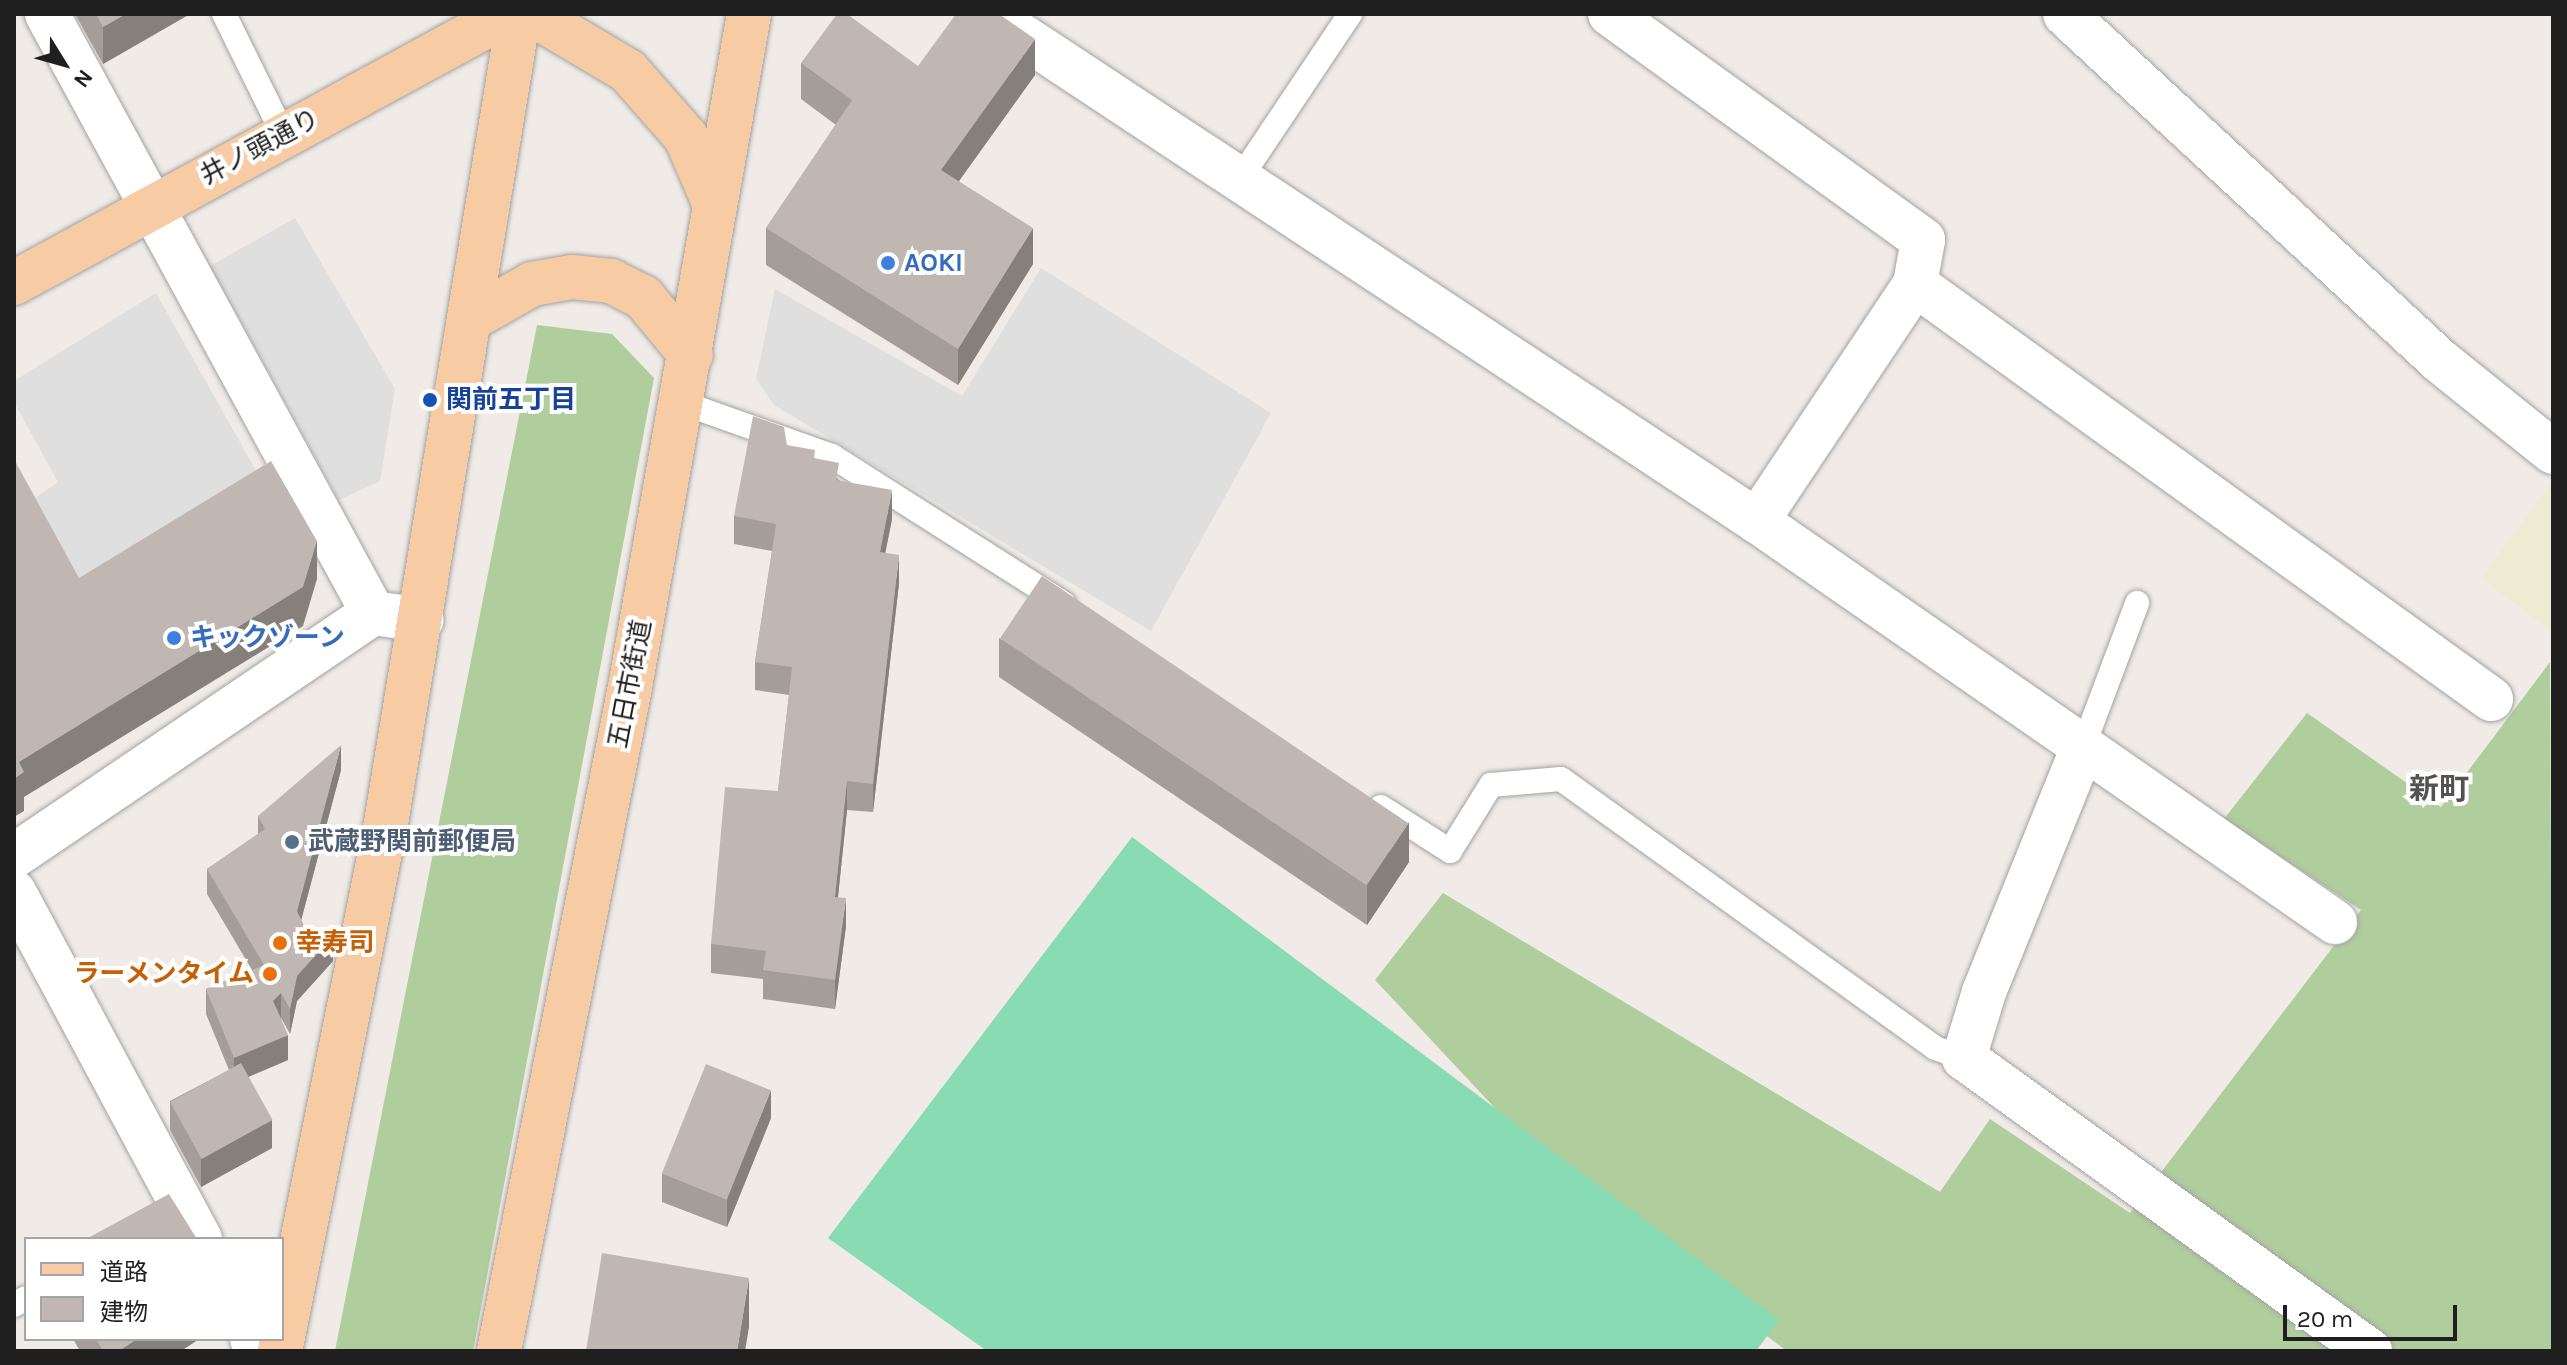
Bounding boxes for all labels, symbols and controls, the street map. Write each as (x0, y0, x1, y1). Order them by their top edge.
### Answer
north arrow (24, 24, 104, 104)
text: N (68, 64, 98, 93)
street label: 井ノ頭通り (195, 103, 325, 191)
place label: AOKI (904, 247, 963, 279)
marker: AOKI (879, 254, 897, 272)
place label: 関前五丁目 (446, 384, 576, 416)
marker: 関前五丁目 (421, 391, 439, 409)
street label: 五日市街道 (602, 617, 658, 751)
place label: キックゾーン (190, 622, 346, 654)
marker: キックゾーン (165, 629, 183, 647)
district label: 新町 (2409, 771, 2469, 807)
place label: 武蔵野関前郵便局 (308, 826, 516, 858)
marker: 武蔵野関前郵便局 (283, 833, 301, 851)
place label: 幸寿司 (296, 927, 374, 959)
marker: 幸寿司 (271, 934, 289, 952)
place label: ラーメンタイム (72, 958, 254, 990)
marker: ラーメンタイム (261, 965, 279, 983)
legend (24, 1237, 284, 1341)
text: 道路 (100, 1258, 148, 1286)
scale bar (2287, 1289, 2461, 1339)
text: 建物 (100, 1298, 148, 1326)
text: 20 m (2297, 1305, 2353, 1333)

